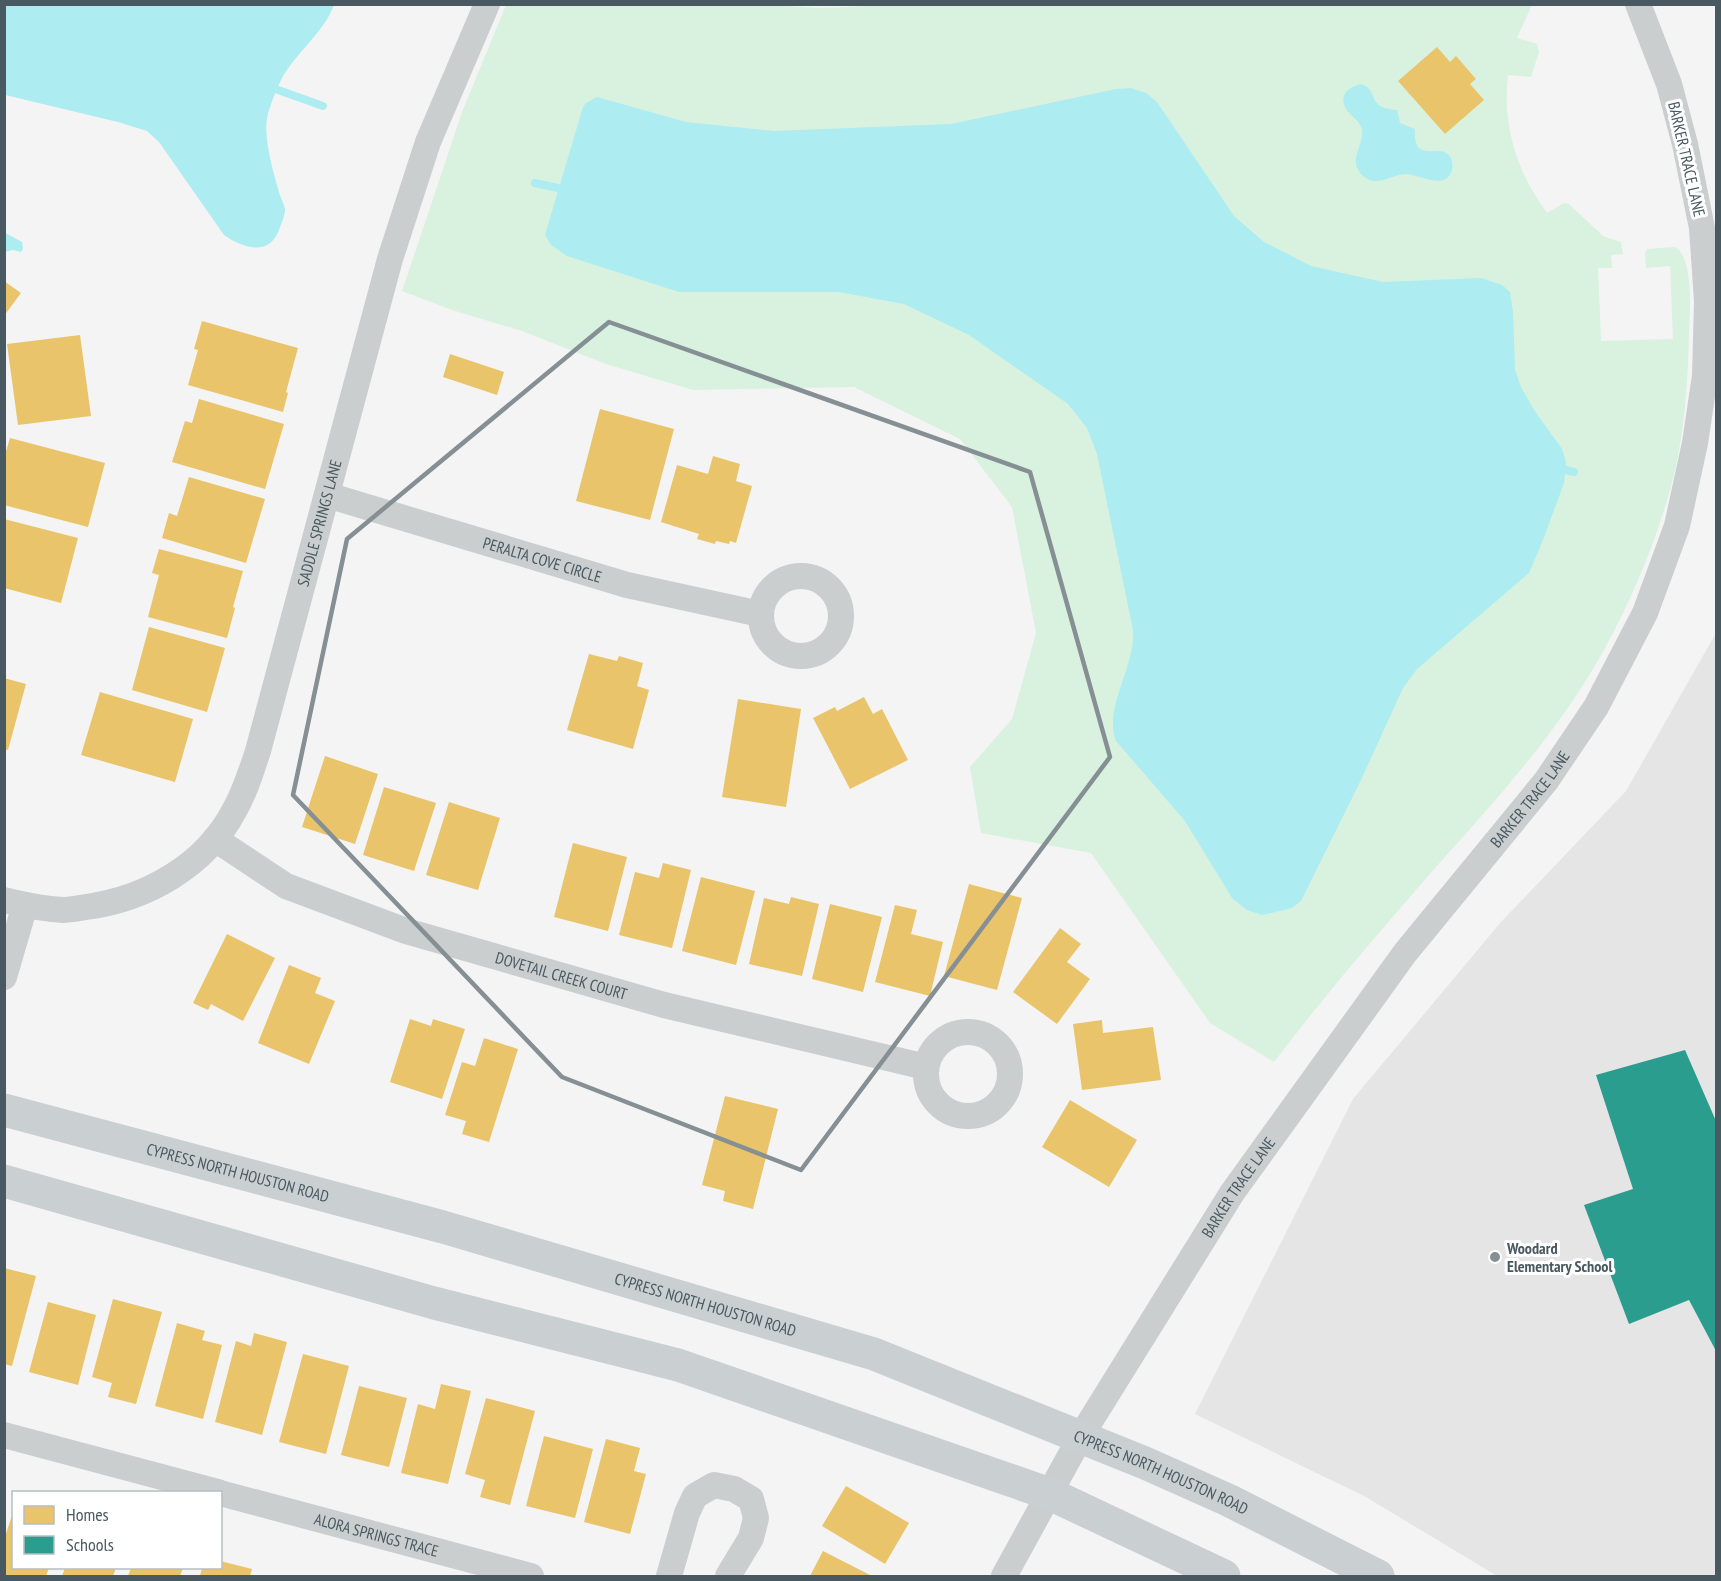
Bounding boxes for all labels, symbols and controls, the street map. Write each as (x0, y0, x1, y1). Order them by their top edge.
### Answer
street label: BARKER TRACE LANE (1664, 100, 1710, 219)
street label: SADDLE SPRINGS LANE (293, 457, 346, 588)
street label: PERALTA COVE CIRCLE (481, 532, 604, 587)
street label: BARKER TRACE LANE (1486, 747, 1574, 851)
street label: DOVETAIL CREEK COURT (493, 947, 630, 1004)
street label: BARKER TRACE LANE (1197, 1133, 1279, 1241)
street label: CYPRESS NORTH HOUSTON ROAD (144, 1138, 331, 1206)
place label: Woodard Elementary School (1506, 1238, 1612, 1276)
marker: Woodard Elementary School (1488, 1250, 1502, 1264)
street label: CYPRESS NORTH HOUSTON ROAD (612, 1268, 799, 1341)
street label: CYPRESS NORTH HOUSTON ROAD (1071, 1425, 1252, 1519)
legend (12, 1491, 222, 1569)
text: Homes (66, 1503, 109, 1526)
street label: ALORA SPRINGS TRACE (312, 1509, 441, 1561)
text: Schools (66, 1533, 114, 1556)

